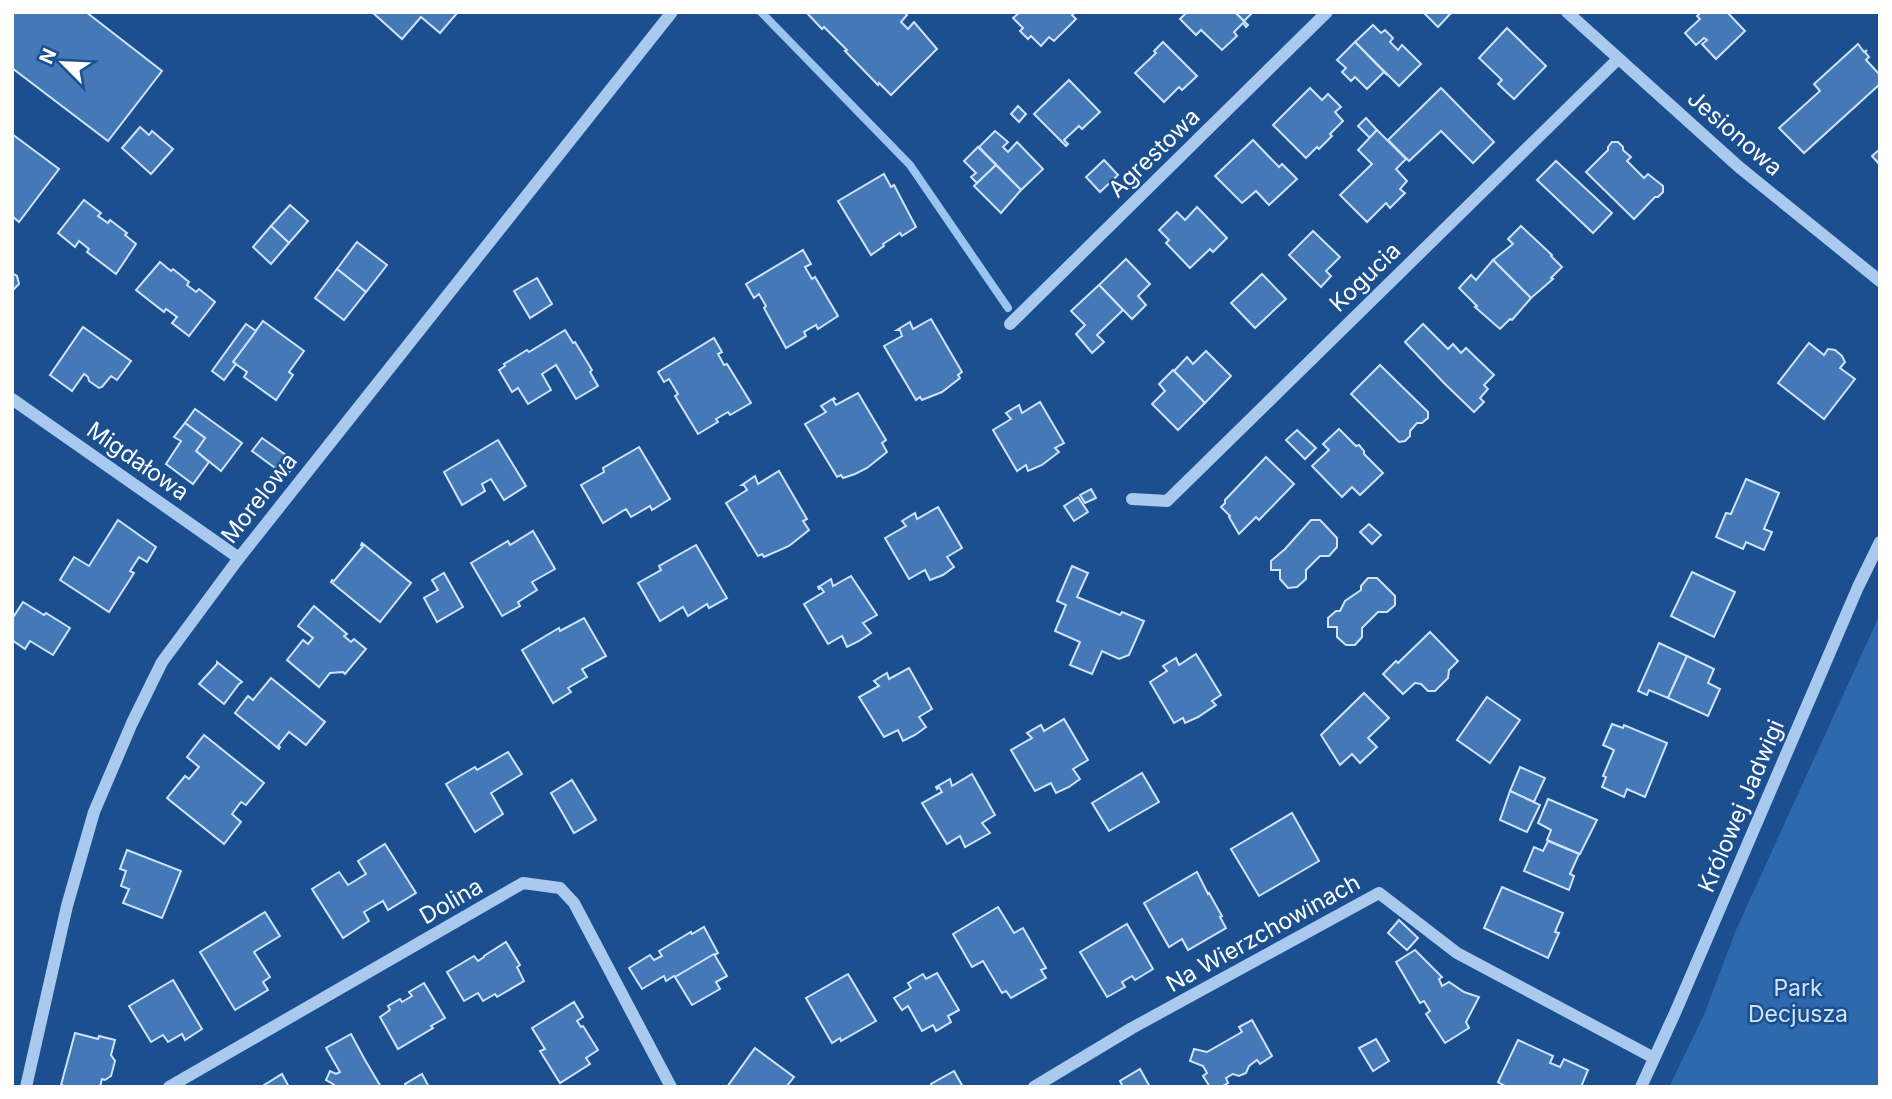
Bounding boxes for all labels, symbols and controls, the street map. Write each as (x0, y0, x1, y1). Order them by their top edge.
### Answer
north arrow (28, 28, 98, 98)
text: N (34, 45, 61, 68)
street label: Jesionowa (1682, 84, 1788, 182)
street label: Agrestowa (1102, 103, 1206, 203)
street label: Kogucia (1324, 236, 1406, 318)
street label: Migdałowa (82, 416, 194, 506)
street label: Morelowa (215, 447, 303, 549)
street label: Królowej Jadwigi (1692, 716, 1790, 896)
street label: Na Wierzchowinach (1161, 868, 1365, 998)
street label: Dolina (415, 872, 487, 930)
park label: Park Decjusza (1748, 974, 1848, 1028)

